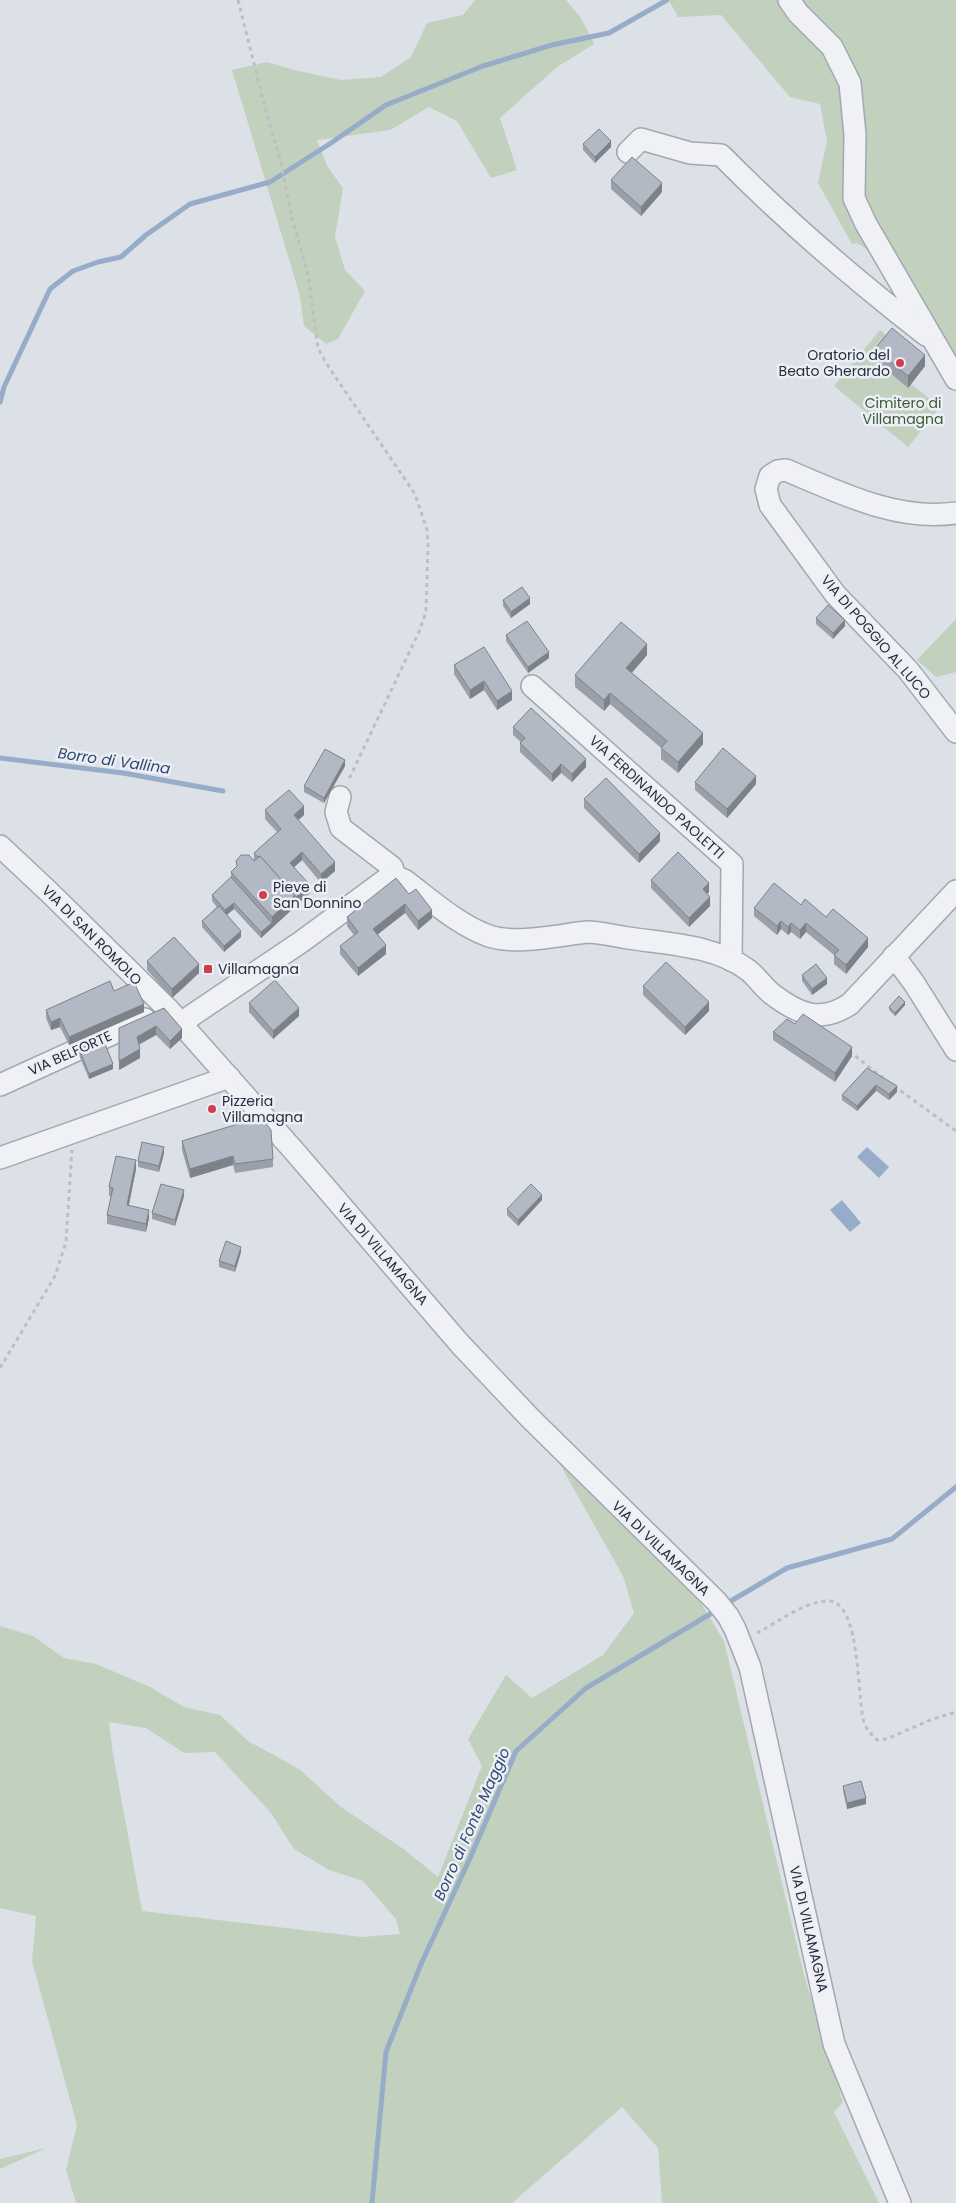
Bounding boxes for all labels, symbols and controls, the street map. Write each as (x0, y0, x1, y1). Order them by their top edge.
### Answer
place label: Oratorio del Beato Gherardo (779, 345, 890, 381)
marker: Oratorio del Beato Gherardo (894, 357, 906, 369)
park label: Cimitero di Villamagna (862, 393, 944, 429)
street label: VIA DI POGGIO AL LUCO (816, 571, 936, 703)
street label: VIA FERDINANDO PAOLETTI (585, 731, 729, 863)
water label: Borro di Vallina (56, 742, 172, 779)
place label: Pieve di San Donnino (273, 877, 362, 913)
street label: VIA DI SAN ROMOLO (38, 881, 146, 989)
marker: Pieve di San Donnino (257, 889, 269, 901)
place label: Villamagna (218, 959, 299, 979)
marker: Villamagna (202, 963, 214, 975)
street label: VIA BELFORTE (25, 1026, 115, 1080)
place label: Pizzeria Villamagna (222, 1091, 303, 1127)
marker: Pizzeria Villamagna (206, 1103, 218, 1115)
street label: VIA DI VILLAMAGNA (333, 1199, 433, 1309)
street label: VIA DI VILLAMAGNA (608, 1496, 714, 1600)
water label: Borro di Fonte Maggio (428, 1744, 515, 1903)
street label: VIA DI VILLAMAGNA (785, 1864, 833, 1994)

